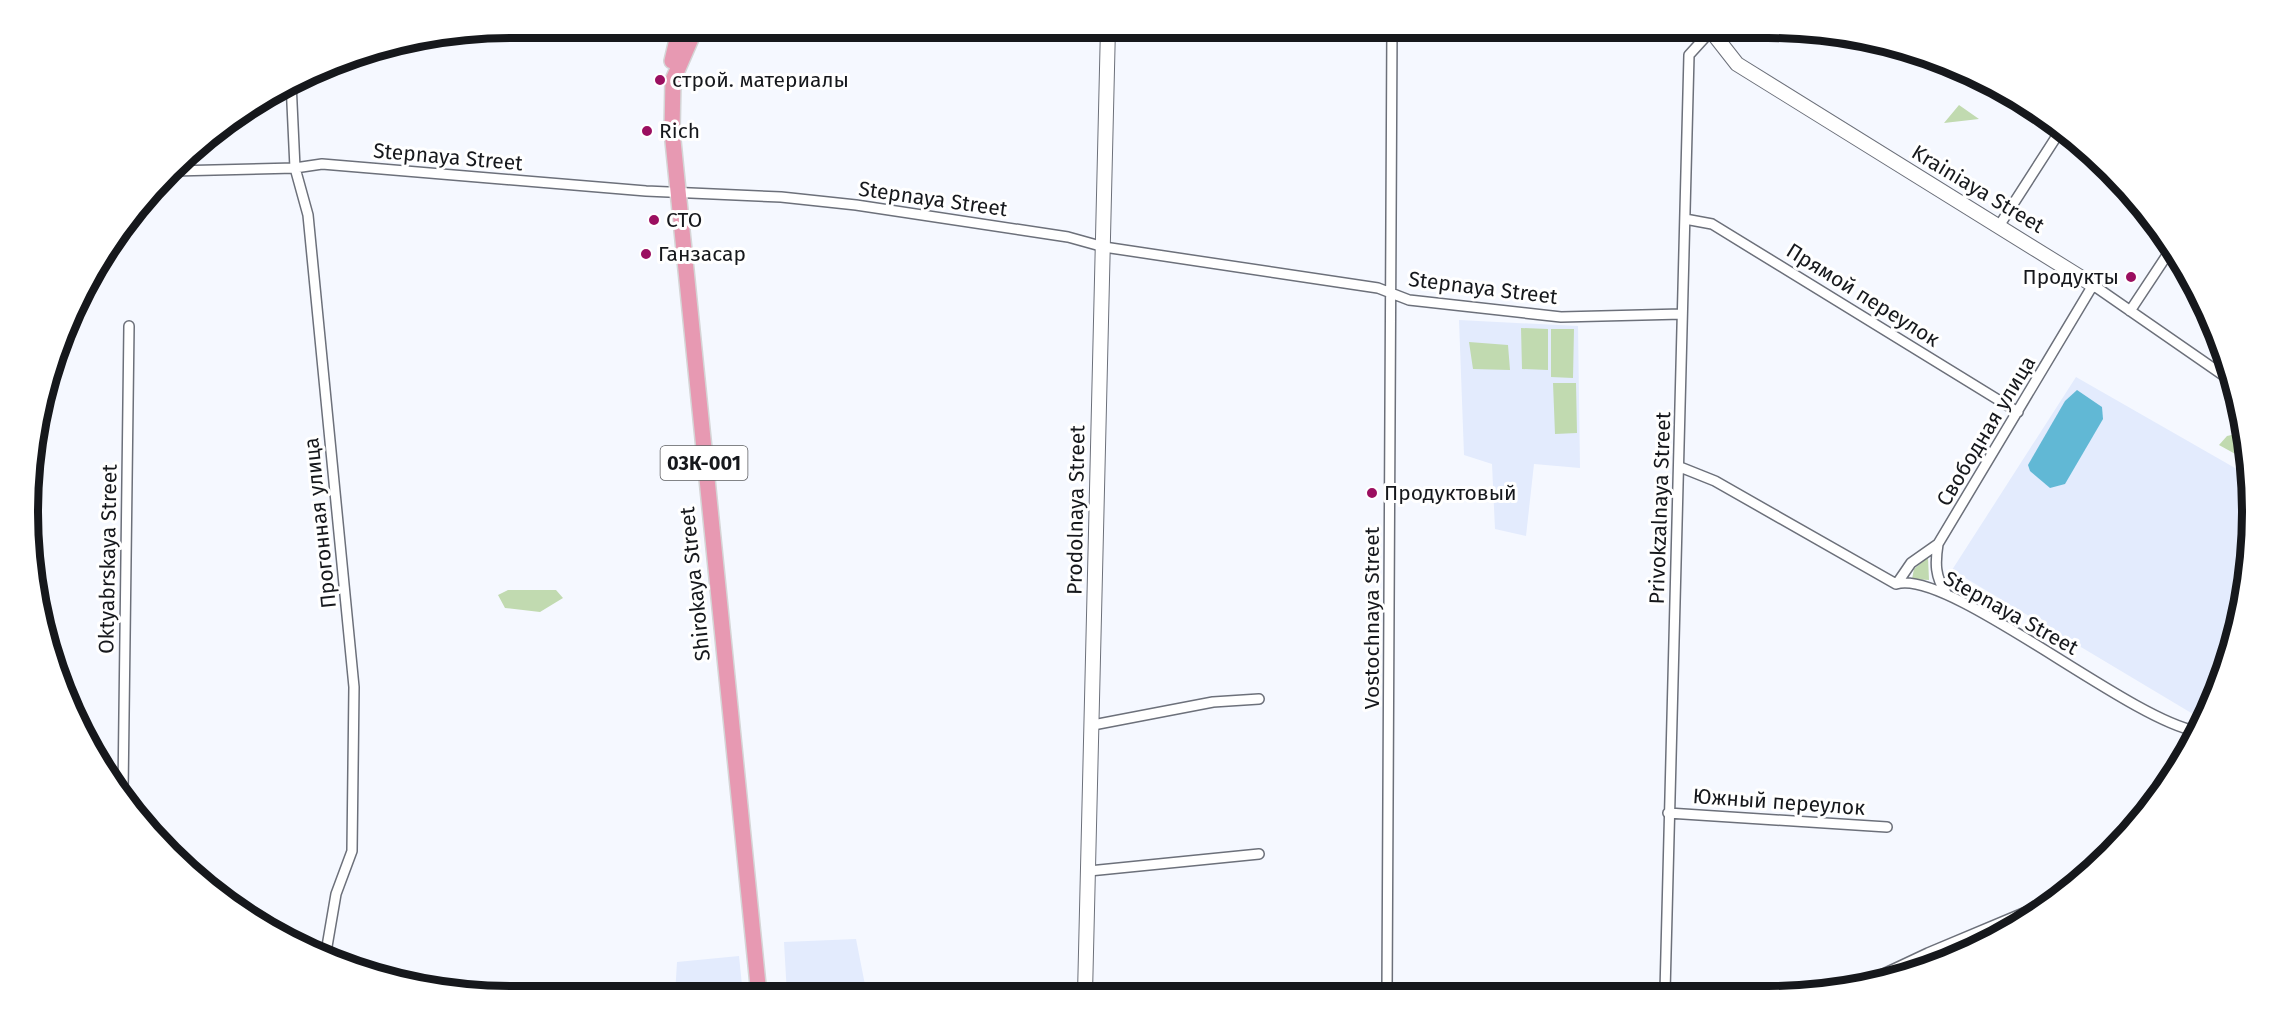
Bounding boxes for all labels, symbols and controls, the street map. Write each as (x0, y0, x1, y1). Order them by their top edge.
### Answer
place label: строй. материалы (672, 67, 849, 93)
marker: строй. материалы (653, 73, 667, 87)
place label: Rich (659, 118, 700, 144)
marker: Rich (640, 124, 654, 138)
street label: Stepnaya Street (372, 138, 524, 177)
street label: Krainiaya Street (1907, 139, 2050, 239)
street label: Stepnaya Street (857, 176, 1009, 222)
place label: СТО (666, 207, 702, 233)
marker: СТО (647, 213, 661, 227)
street label: Прямой переулок (1782, 237, 1944, 353)
place label: Ганзасар (658, 241, 746, 267)
marker: Ганзасар (639, 247, 653, 261)
place label: Продукты (2022, 264, 2119, 290)
street label: Stepnaya Street (1407, 266, 1559, 310)
marker: Продукты (2124, 270, 2138, 284)
street label: Свободная улица (1931, 351, 2041, 511)
street label: Privokzalnaya Street (1644, 411, 1676, 605)
street label: Prodolnaya Street (1062, 424, 1090, 595)
street label: Прогонная улица (298, 436, 342, 610)
road number: 03К-001 (660, 446, 748, 480)
street label: Oktyabrskaya Street (93, 463, 123, 654)
place label: Продуктовый (1384, 480, 1517, 506)
marker: Продуктовый (1365, 486, 1379, 500)
street label: Shirokaya Street (674, 505, 716, 662)
street label: Vostochnaya Street (1359, 526, 1385, 709)
street label: Stepnaya Street (1939, 565, 2083, 661)
street label: Южный переулок (1692, 783, 1866, 821)

